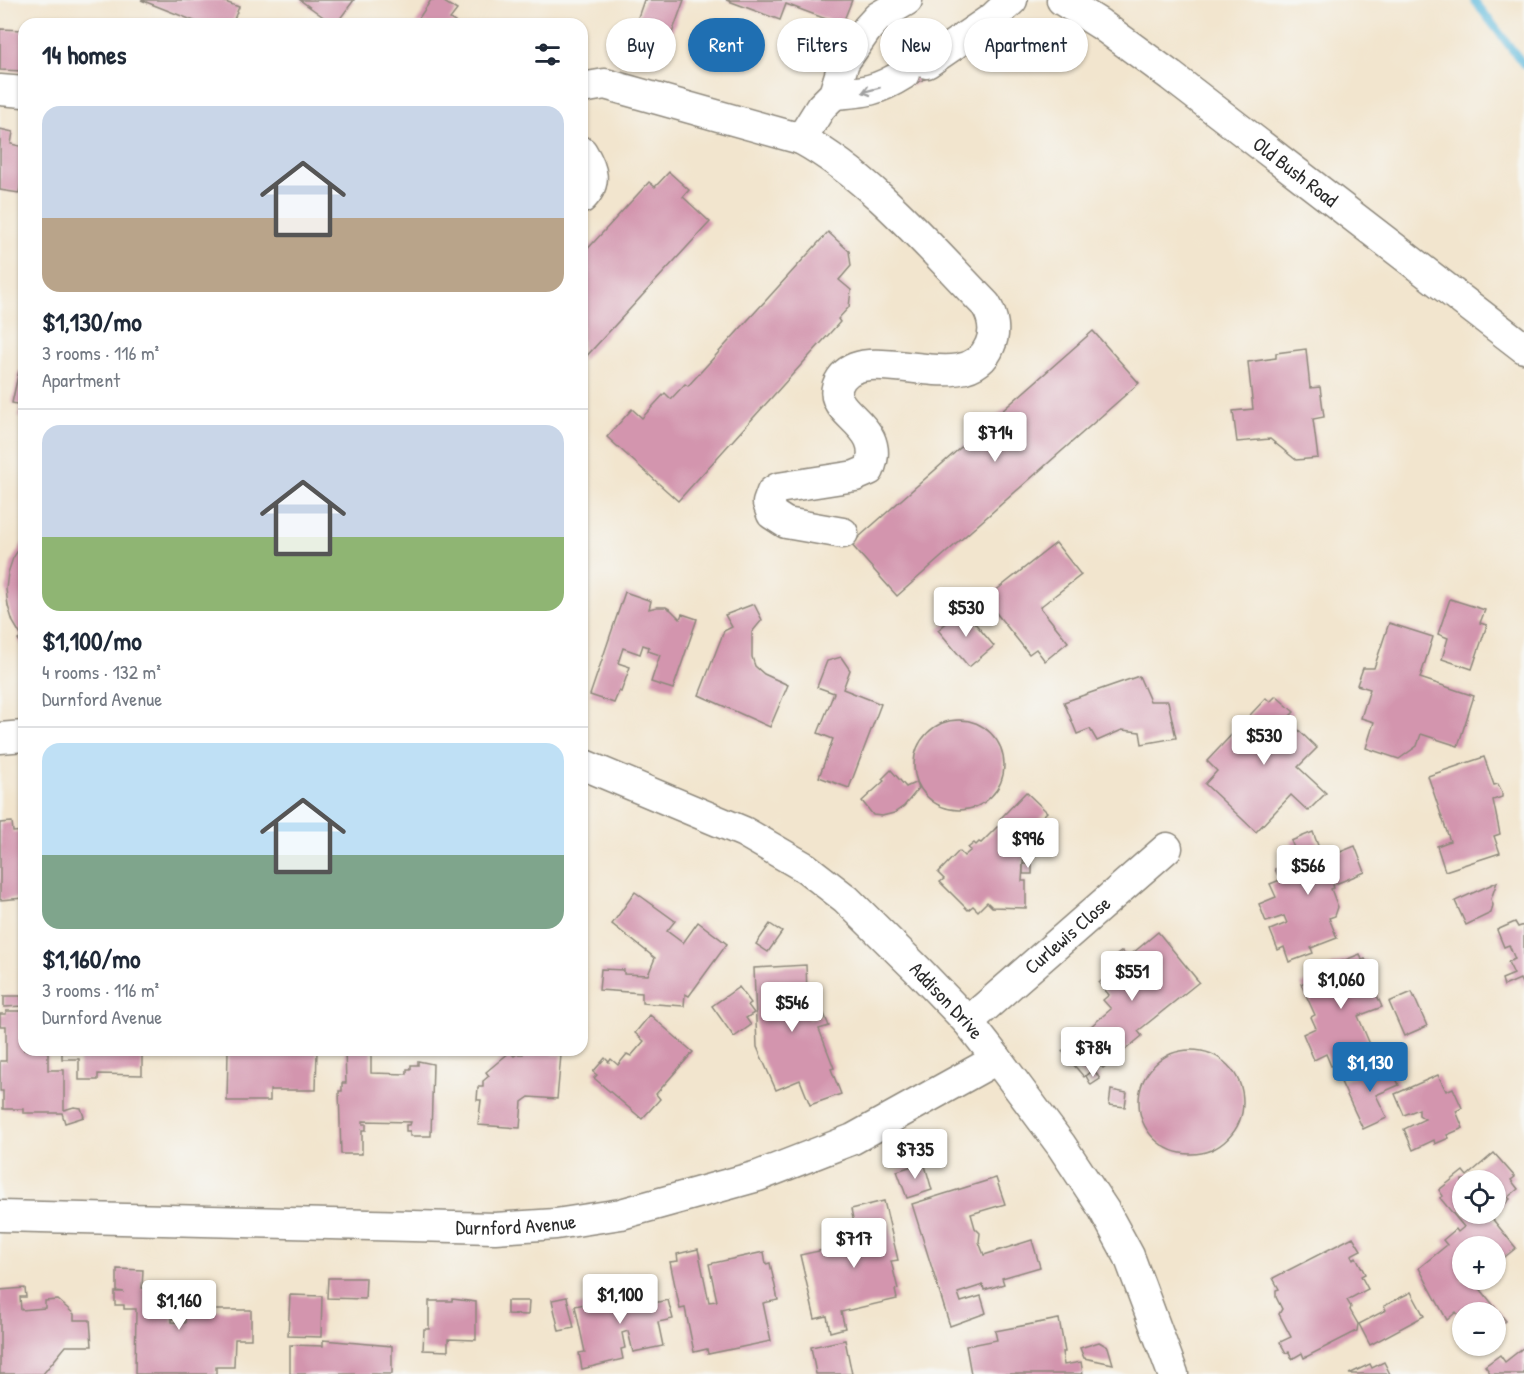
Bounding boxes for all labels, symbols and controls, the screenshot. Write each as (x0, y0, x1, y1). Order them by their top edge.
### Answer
chip: Buy (606, 18, 676, 72)
chip: Rent (688, 18, 765, 72)
chip: Filters (777, 18, 868, 72)
chip: New (880, 18, 952, 72)
chip: Apartment (964, 18, 1088, 72)
text: 14 homes (42, 37, 127, 72)
icon: filters (531, 38, 564, 71)
one-way arrow (862, 85, 881, 96)
street label: Old Bush Road (1248, 130, 1344, 213)
icon: home (249, 145, 357, 253)
text: $1,130/mo (42, 304, 142, 339)
text: 3 rooms · 116 m² (42, 339, 159, 366)
text: Apartment (42, 366, 120, 393)
pin: $714 (959, 412, 1031, 463)
text: $714 (978, 418, 1012, 445)
icon: home (249, 464, 357, 572)
pin: $530 (930, 587, 1002, 638)
text: $530 (948, 593, 984, 620)
text: $1,100/mo (42, 623, 142, 658)
text: 4 rooms · 132 m² (42, 658, 161, 685)
text: Durnford Avenue (42, 685, 162, 712)
pin: $530 (1228, 715, 1300, 766)
text: $530 (1246, 721, 1282, 748)
icon: home (249, 782, 357, 890)
pin: $996 (992, 818, 1064, 869)
text: $996 (1012, 824, 1044, 851)
pin: $566 (1272, 845, 1344, 896)
text: $566 (1291, 851, 1325, 878)
street label: Curlewis Close (1018, 890, 1116, 980)
text: $1,160/mo (42, 941, 141, 976)
pin: $551 (1096, 951, 1168, 1002)
street label: Addison Drive (904, 955, 990, 1044)
text: $551 (1115, 957, 1149, 984)
pin: $1,060 (1292, 959, 1390, 1010)
text: $1,060 (1317, 965, 1365, 992)
text: 3 rooms · 116 m² (42, 976, 159, 1003)
pin: $546 (756, 982, 828, 1033)
text: $546 (775, 988, 809, 1015)
text: Durnford Avenue (42, 1003, 162, 1030)
pin: $784 (1057, 1027, 1129, 1078)
text: $784 (1075, 1033, 1111, 1060)
pin: $1,130 (1321, 1042, 1419, 1093)
text: $1,130 (1347, 1048, 1393, 1075)
pin: $735 (879, 1129, 951, 1180)
text: $735 (896, 1135, 934, 1162)
map controls (1452, 1170, 1506, 1356)
button: locate (1452, 1170, 1506, 1224)
street label: Durnford Avenue (455, 1207, 578, 1241)
pin: $717 (818, 1218, 890, 1269)
text: $717 (835, 1224, 873, 1251)
button: + (1452, 1236, 1506, 1290)
pin: $1,100 (571, 1274, 669, 1325)
pin: $1,160 (130, 1280, 228, 1331)
text: $1,100 (597, 1280, 643, 1307)
text: $1,160 (156, 1286, 202, 1313)
button: − (1452, 1302, 1506, 1356)

